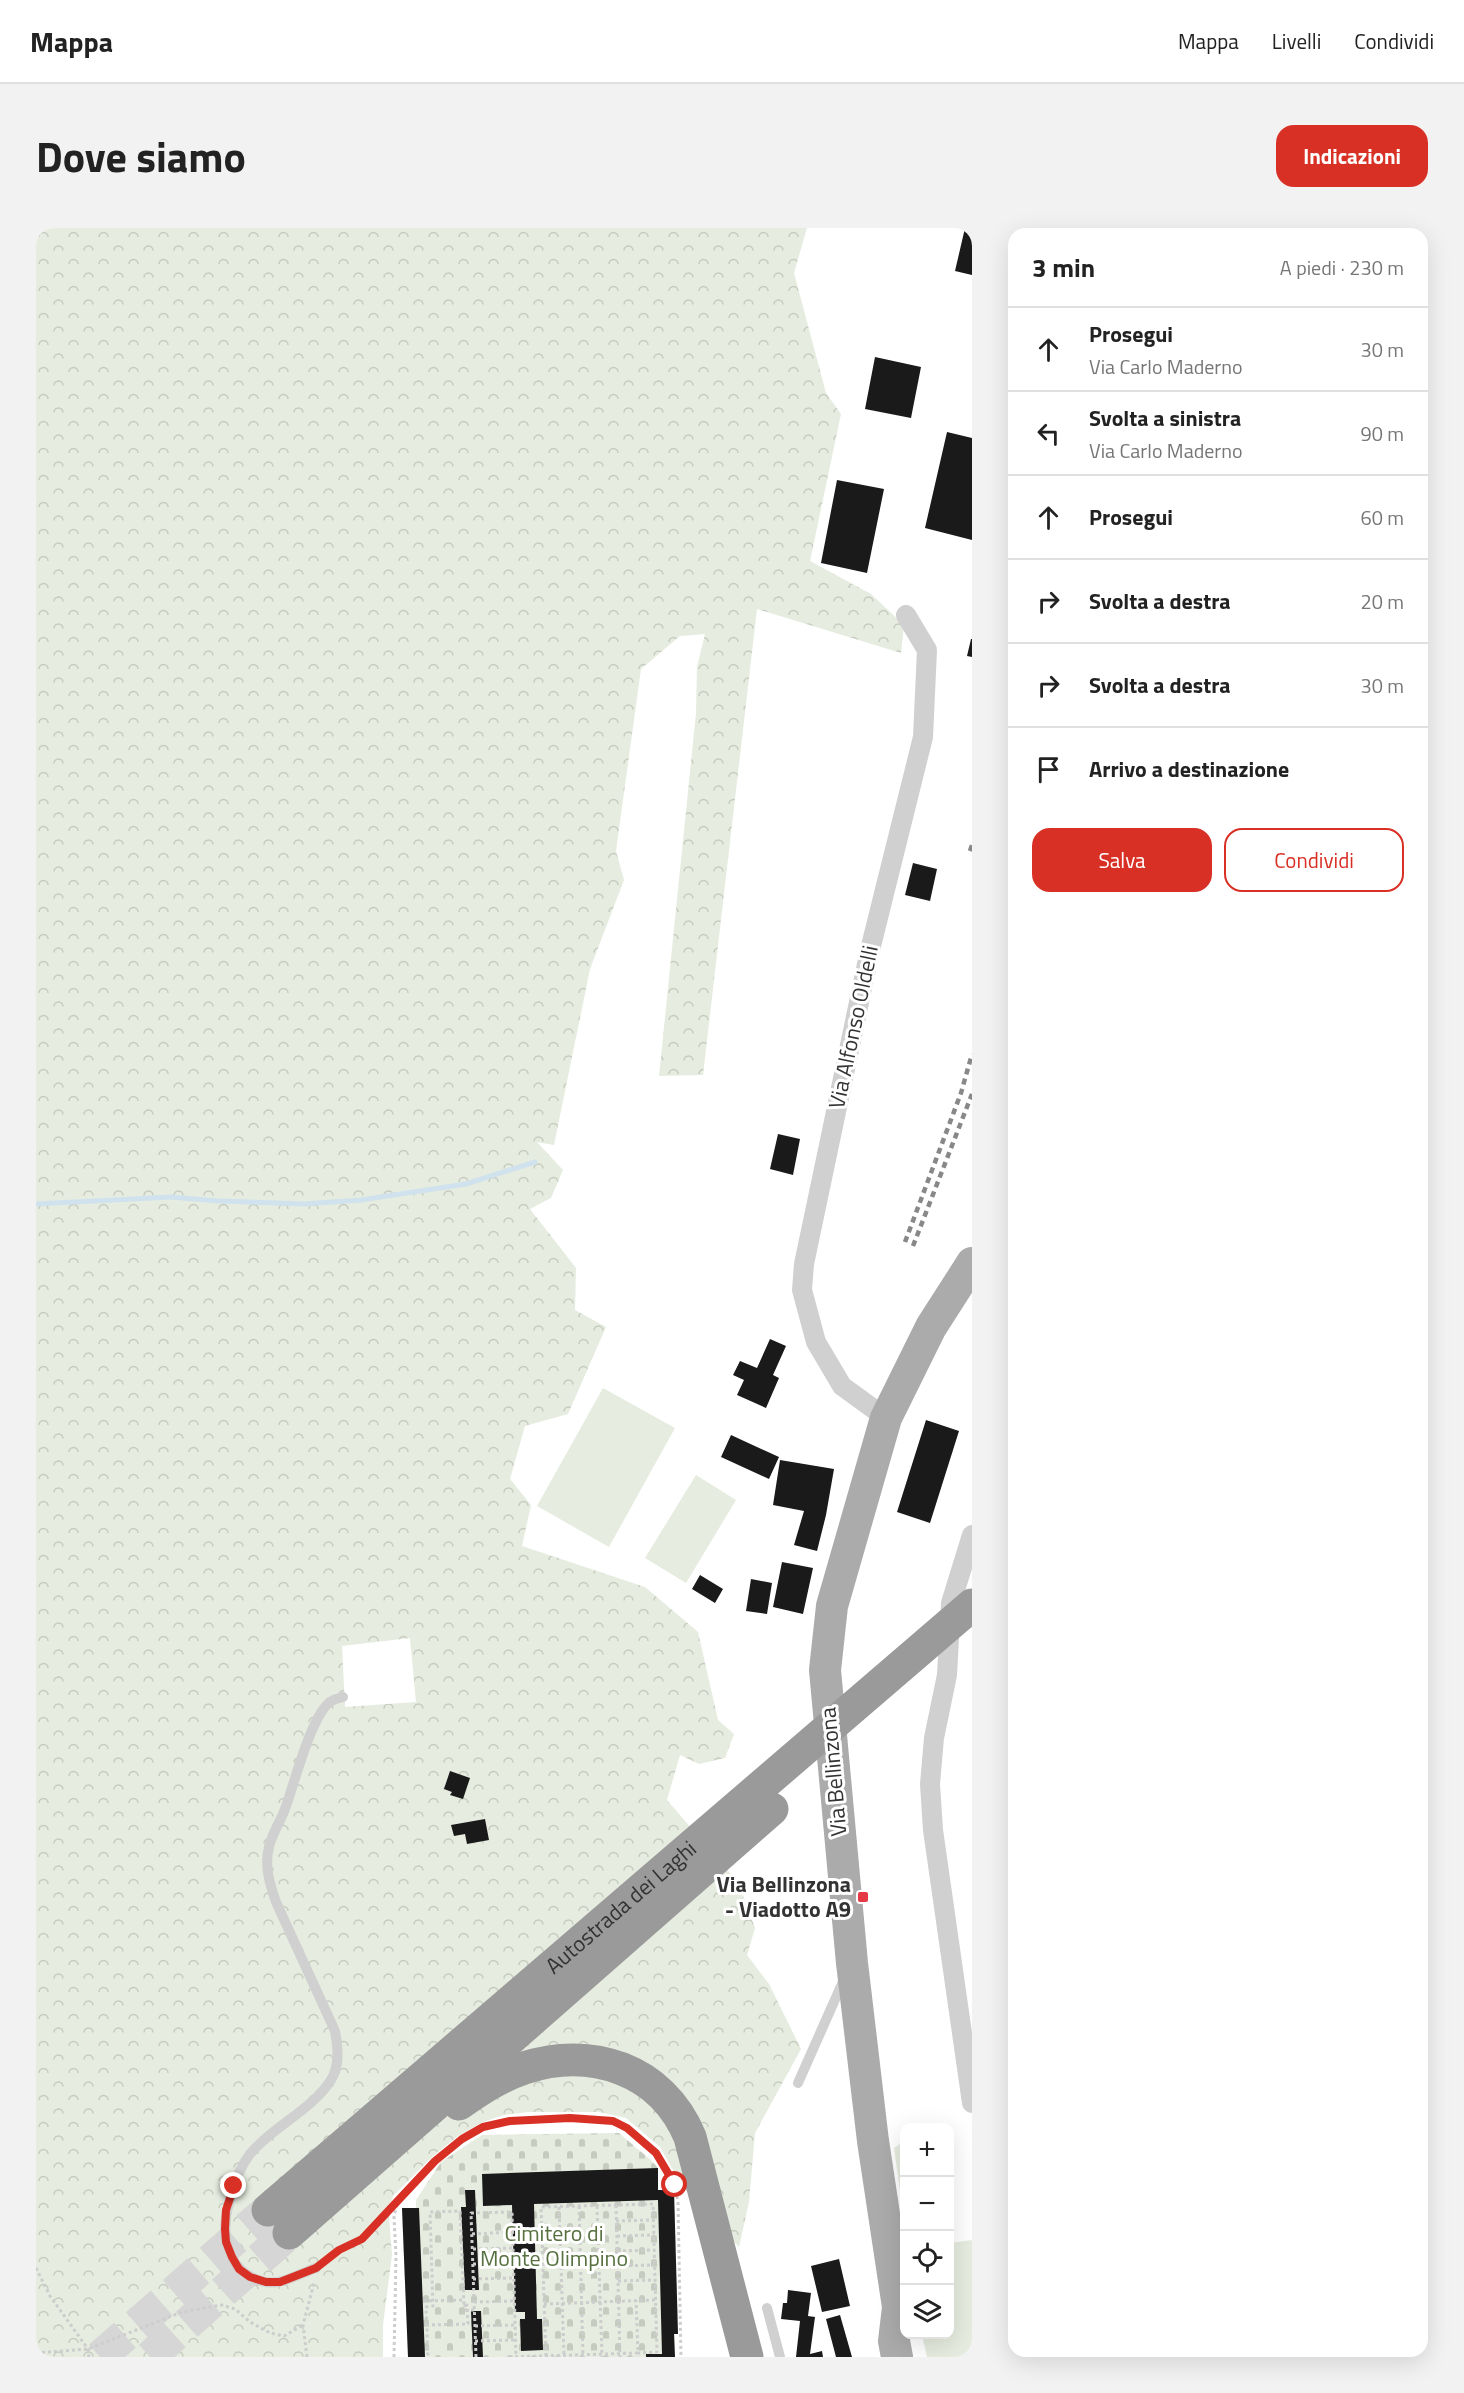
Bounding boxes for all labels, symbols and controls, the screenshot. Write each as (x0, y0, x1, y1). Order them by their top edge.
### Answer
text: Mappa (30, 20, 113, 63)
text: Mappa (1178, 25, 1239, 57)
text: Livelli (1272, 25, 1321, 57)
text: Condividi (1354, 25, 1434, 57)
text: Dove siamo (36, 124, 246, 188)
button: Indicazioni (1276, 125, 1428, 187)
text: 3 min (1032, 248, 1095, 287)
text: A piedi · 230 m (1280, 252, 1404, 283)
text: Prosegui (1089, 317, 1173, 351)
icon: ahead (1032, 333, 1065, 366)
text: 30 m (1360, 334, 1404, 365)
text: Via Carlo Maderno (1089, 351, 1243, 382)
text: Svolta a sinistra (1089, 401, 1241, 435)
icon: left (1032, 417, 1065, 450)
text: 90 m (1360, 418, 1404, 449)
text: Via Carlo Maderno (1089, 435, 1243, 466)
text: Prosegui (1089, 500, 1173, 534)
icon: ahead (1032, 501, 1065, 534)
text: 60 m (1360, 502, 1404, 533)
text: Svolta a destra (1089, 584, 1231, 618)
icon: right (1032, 585, 1065, 618)
text: 20 m (1360, 586, 1404, 617)
text: Svolta a destra (1089, 668, 1231, 702)
icon: right (1032, 669, 1065, 702)
text: 30 m (1360, 670, 1404, 701)
text: Arrivo a destinazione (1089, 752, 1289, 786)
icon: arrive (1032, 753, 1065, 786)
button: Salva (1032, 828, 1212, 892)
button: Condividi (1224, 828, 1404, 892)
street label: Via Alfonso Oldelli (819, 942, 887, 1112)
street label: Via Bellinzona (810, 1706, 856, 1838)
street label: Autostrada dei Laghi (537, 1832, 704, 1982)
place label: Via Bellinzona - Viadotto A9 (717, 1867, 851, 1926)
marker: Via Bellinzona - Viadotto A9 (856, 1890, 870, 1904)
map controls (900, 2123, 954, 2339)
button: + (900, 2123, 954, 2177)
route start (661, 2171, 687, 2197)
route end (220, 2172, 246, 2198)
button: − (900, 2177, 954, 2231)
park label: Cimitero di Monte Olimpino (480, 2216, 628, 2275)
button: locate (900, 2231, 954, 2285)
button: layers (900, 2285, 954, 2339)

